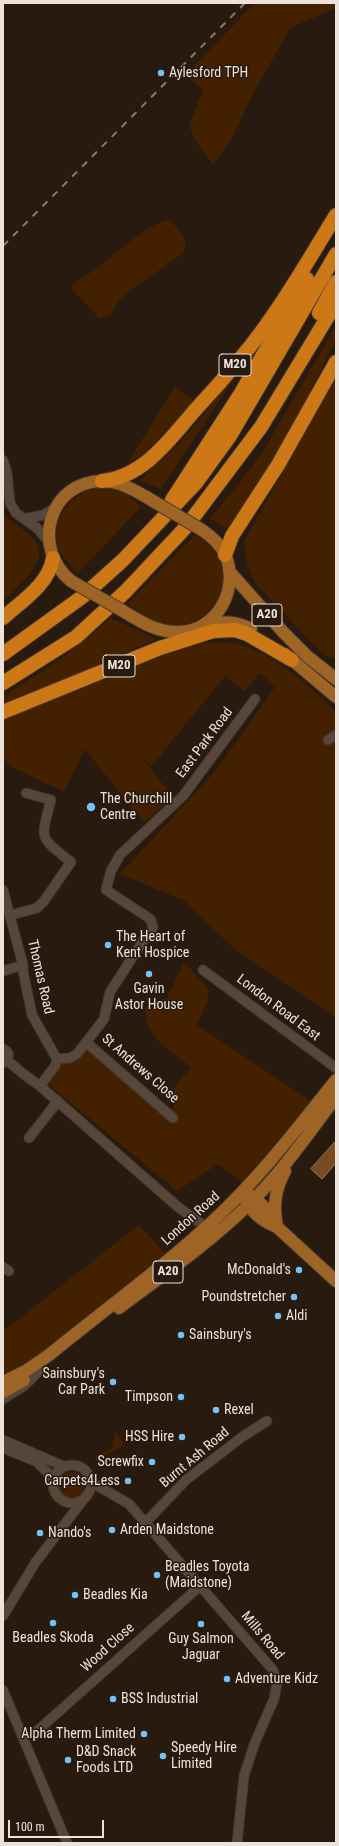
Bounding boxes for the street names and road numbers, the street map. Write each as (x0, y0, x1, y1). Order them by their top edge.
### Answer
road number: M20 (219, 354, 251, 376)
road number: A20 (252, 604, 282, 626)
road number: M20 (103, 655, 135, 677)
street label: East Park Road (173, 705, 237, 781)
street label: Thomas Road (23, 938, 57, 1016)
street label: London Road East (233, 971, 323, 1045)
street label: St Andrews Close (98, 1031, 182, 1107)
street label: London Road (158, 1188, 224, 1250)
road number: A20 (153, 1261, 183, 1283)
street label: Burnt Ash Road (157, 1424, 233, 1492)
street label: Mills Road (237, 1608, 287, 1664)
street label: Wood Close (78, 1620, 138, 1676)

